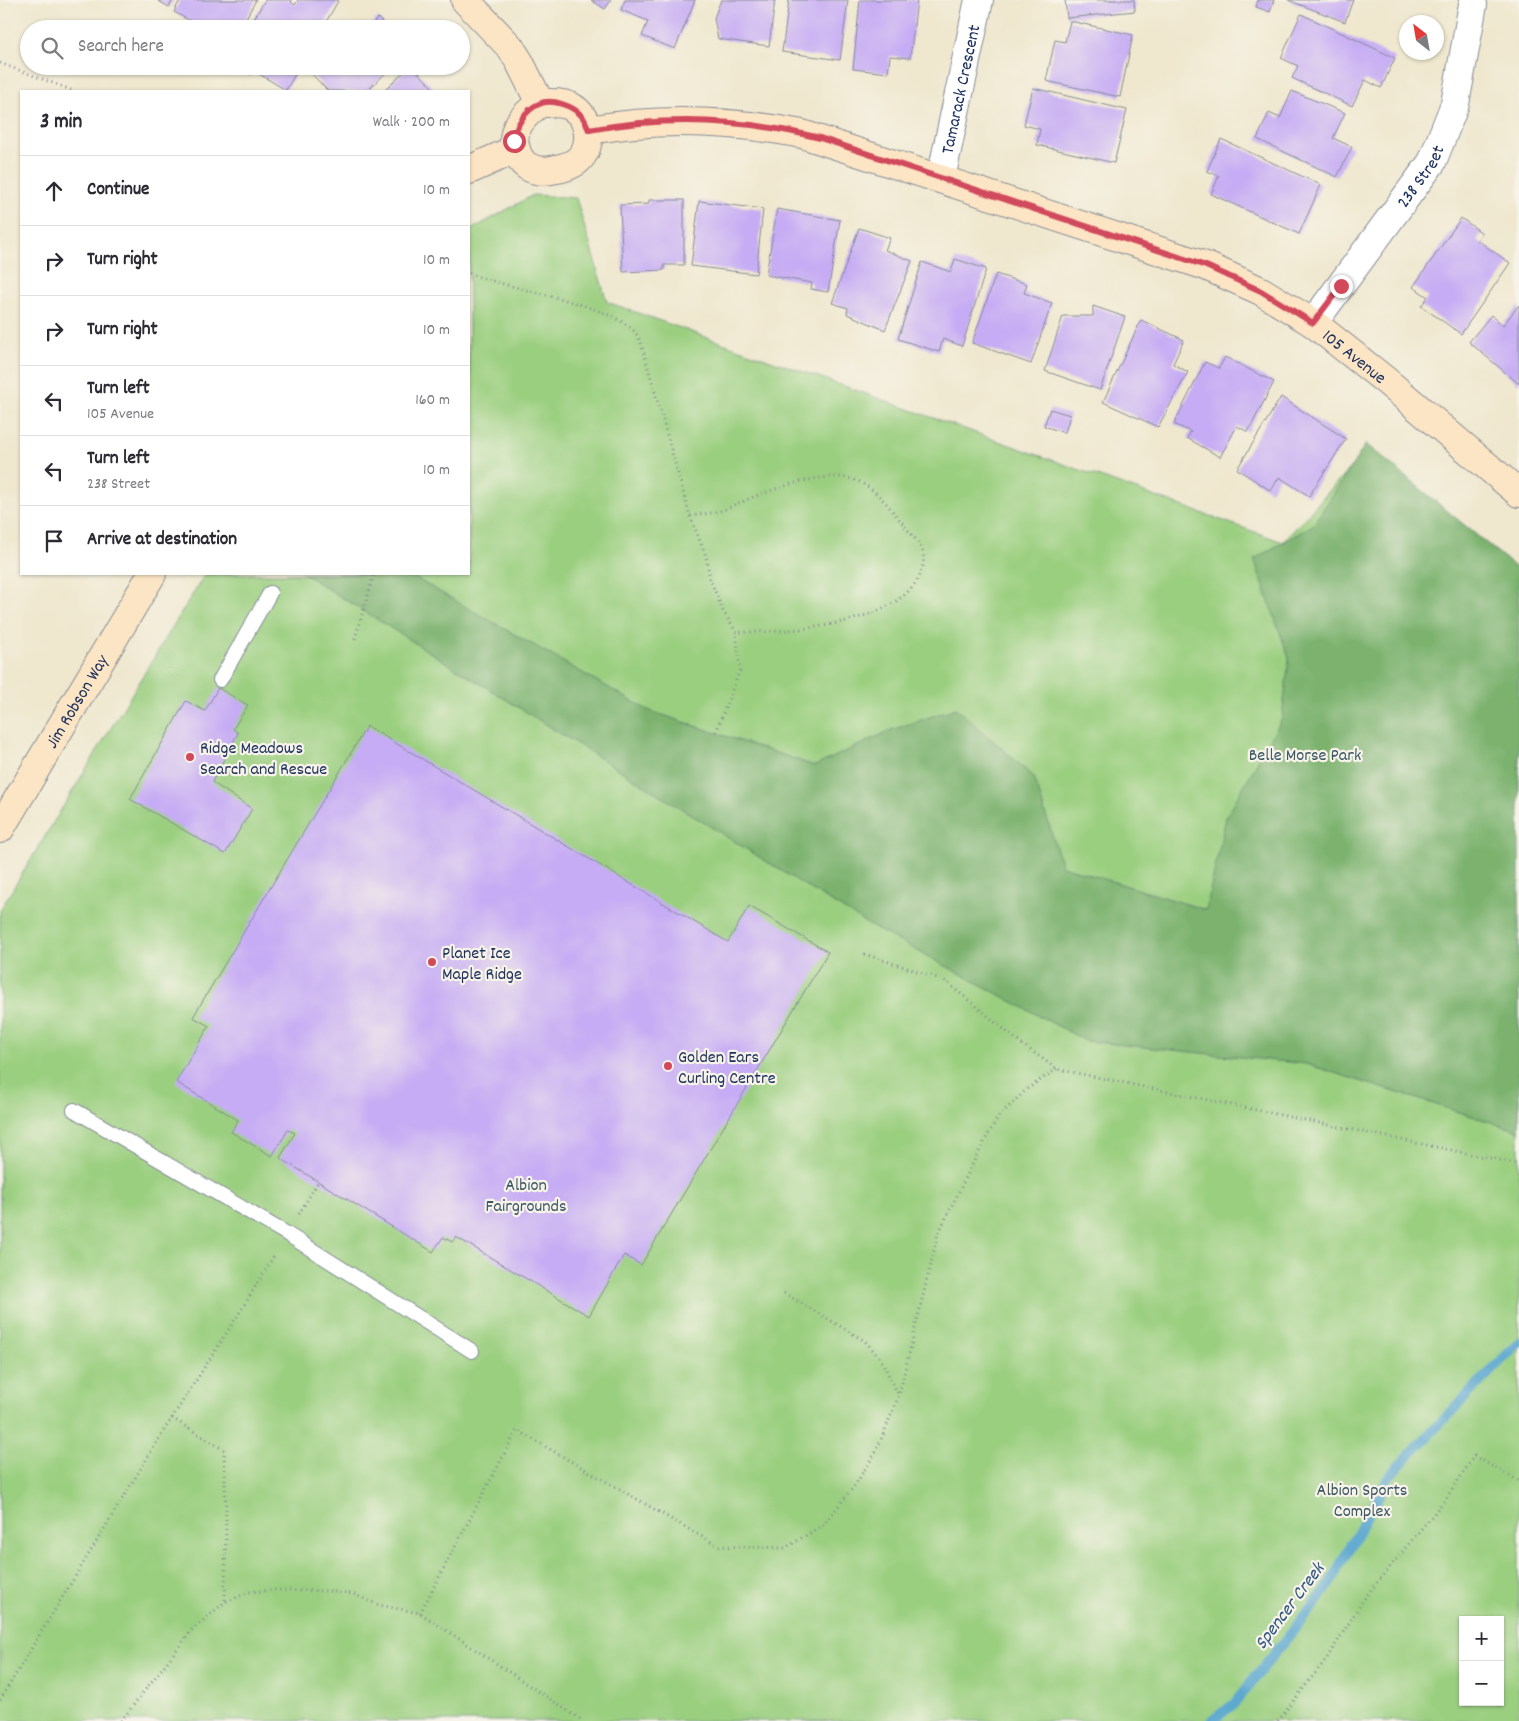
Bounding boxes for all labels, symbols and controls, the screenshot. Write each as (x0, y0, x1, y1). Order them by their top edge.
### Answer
north arrow (1399, 15, 1444, 60)
search box (20, 20, 470, 75)
street label: Tamarack Crescent (936, 22, 988, 157)
icon: search (38, 34, 66, 62)
text: Search here (78, 34, 164, 61)
text: 3 min (40, 108, 82, 138)
text: Walk · 200 m (373, 111, 450, 134)
route start (503, 130, 526, 153)
street label: 238 Street (1392, 142, 1452, 214)
icon: ahead (40, 177, 68, 205)
text: Continue (87, 177, 149, 204)
text: 10 m (423, 179, 450, 202)
icon: right (40, 247, 68, 275)
text: Turn right (87, 247, 158, 274)
text: 10 m (423, 249, 450, 272)
route end (1330, 275, 1353, 298)
icon: right (40, 317, 68, 345)
text: Turn right (87, 317, 158, 344)
text: 10 m (423, 319, 450, 342)
street label: 105 Avenue (1316, 325, 1391, 391)
text: Turn left (87, 376, 150, 403)
icon: left (40, 387, 68, 415)
text: 160 m (415, 389, 450, 412)
text: 105 Avenue (87, 403, 154, 426)
text: Turn left (87, 446, 150, 473)
icon: left (40, 457, 68, 485)
text: 10 m (423, 459, 450, 482)
text: 238 Street (87, 473, 150, 496)
icon: arrive (40, 527, 68, 555)
text: Arrive at destination (87, 527, 237, 554)
street label: Jim Robson Way (41, 650, 116, 754)
place label: Ridge Meadows Search and Rescue (200, 737, 327, 783)
park label: Belle Morse Park (1249, 744, 1361, 769)
marker: Ridge Meadows Search and Rescue (184, 751, 196, 763)
place label: Planet Ice Maple Ridge (442, 942, 522, 988)
marker: Planet Ice Maple Ridge (426, 956, 438, 968)
place label: Golden Ears Curling Centre (678, 1046, 776, 1092)
marker: Golden Ears Curling Centre (662, 1060, 674, 1072)
park label: Albion Fairgrounds (485, 1174, 567, 1220)
park label: Albion Sports Complex (1317, 1479, 1407, 1525)
water label: Spencer Creek (1249, 1556, 1334, 1656)
map controls (1459, 1616, 1504, 1706)
button: + (1459, 1616, 1504, 1661)
button: − (1459, 1661, 1504, 1706)

